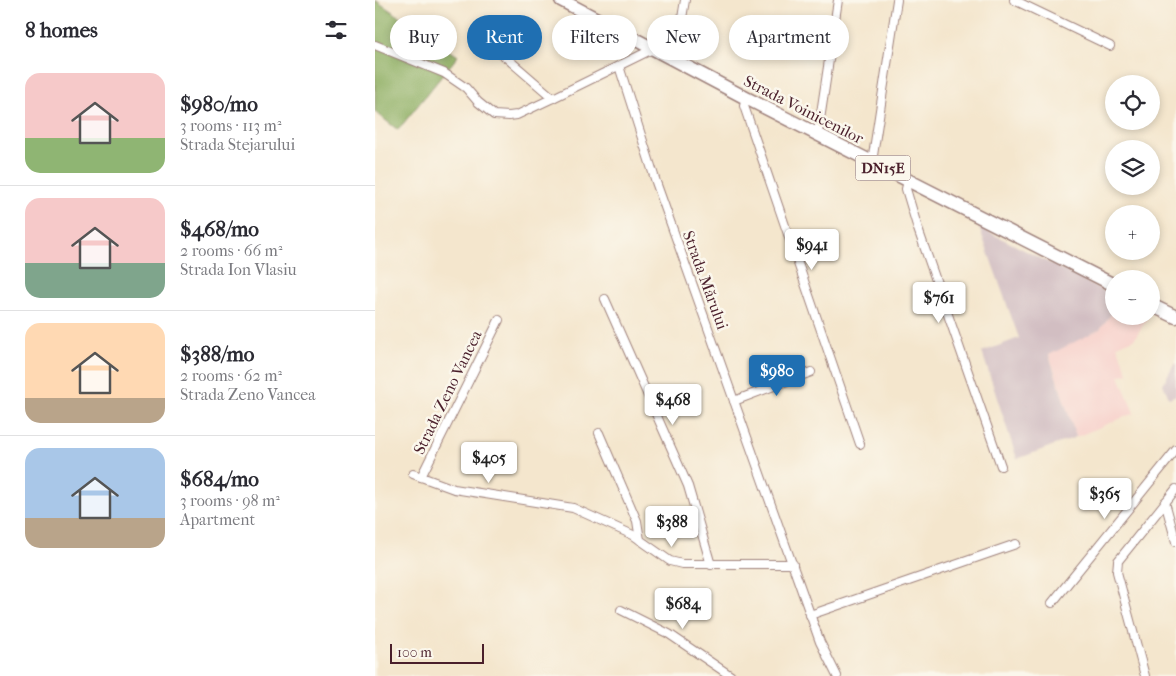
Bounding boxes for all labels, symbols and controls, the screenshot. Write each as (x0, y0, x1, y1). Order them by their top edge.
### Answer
chip: Buy (390, 15, 457, 60)
chip: Rent (467, 15, 542, 60)
chip: Filters (552, 15, 637, 60)
chip: New (647, 15, 719, 60)
chip: Apartment (729, 15, 849, 60)
icon: filters (322, 16, 350, 44)
text: 8 homes (25, 18, 98, 42)
street label: Strada Voinicenilor (741, 71, 867, 148)
map controls (1105, 75, 1160, 325)
button: locate (1105, 75, 1160, 130)
text: $980/mo (180, 92, 258, 116)
icon: home (65, 93, 125, 153)
text: 3 rooms · 113 m² (180, 116, 281, 135)
text: Strada Stejarului (180, 135, 295, 154)
button: layers (1105, 140, 1160, 195)
road number: DN15E (855, 156, 911, 180)
button: + (1105, 205, 1160, 260)
text: $468/mo (180, 217, 259, 241)
icon: home (65, 218, 125, 278)
street label: Strada Mărului (679, 228, 732, 332)
pin: $941 (782, 228, 842, 271)
text: $941 (796, 235, 828, 254)
text: 2 rooms · 66 m² (180, 241, 282, 260)
text: Strada Ion Vlasiu (180, 260, 297, 279)
button: − (1105, 270, 1160, 325)
pin: $761 (909, 282, 969, 324)
text: $761 (924, 288, 954, 307)
street label: Strada Zeno Vancea (409, 327, 486, 457)
text: $388/mo (180, 342, 254, 366)
icon: home (65, 343, 125, 403)
pin: $980 (747, 354, 807, 397)
text: $980 (760, 361, 794, 380)
text: 2 rooms · 62 m² (180, 366, 282, 385)
pin: $468 (643, 384, 703, 426)
text: Strada Zeno Vancea (180, 385, 316, 404)
text: $468 (656, 390, 690, 409)
pin: $405 (459, 442, 519, 484)
text: $405 (472, 448, 506, 467)
text: $684/mo (180, 467, 259, 491)
icon: home (65, 468, 125, 528)
pin: $365 (1075, 478, 1135, 520)
text: $365 (1090, 484, 1120, 503)
text: 3 rooms · 98 m² (180, 491, 280, 510)
pin: $388 (642, 506, 702, 548)
text: Apartment (180, 510, 255, 529)
text: $388 (656, 512, 688, 531)
pin: $684 (653, 588, 713, 630)
text: $684 (666, 594, 700, 613)
scale bar (390, 641, 484, 664)
text: 100 m (397, 644, 432, 661)

